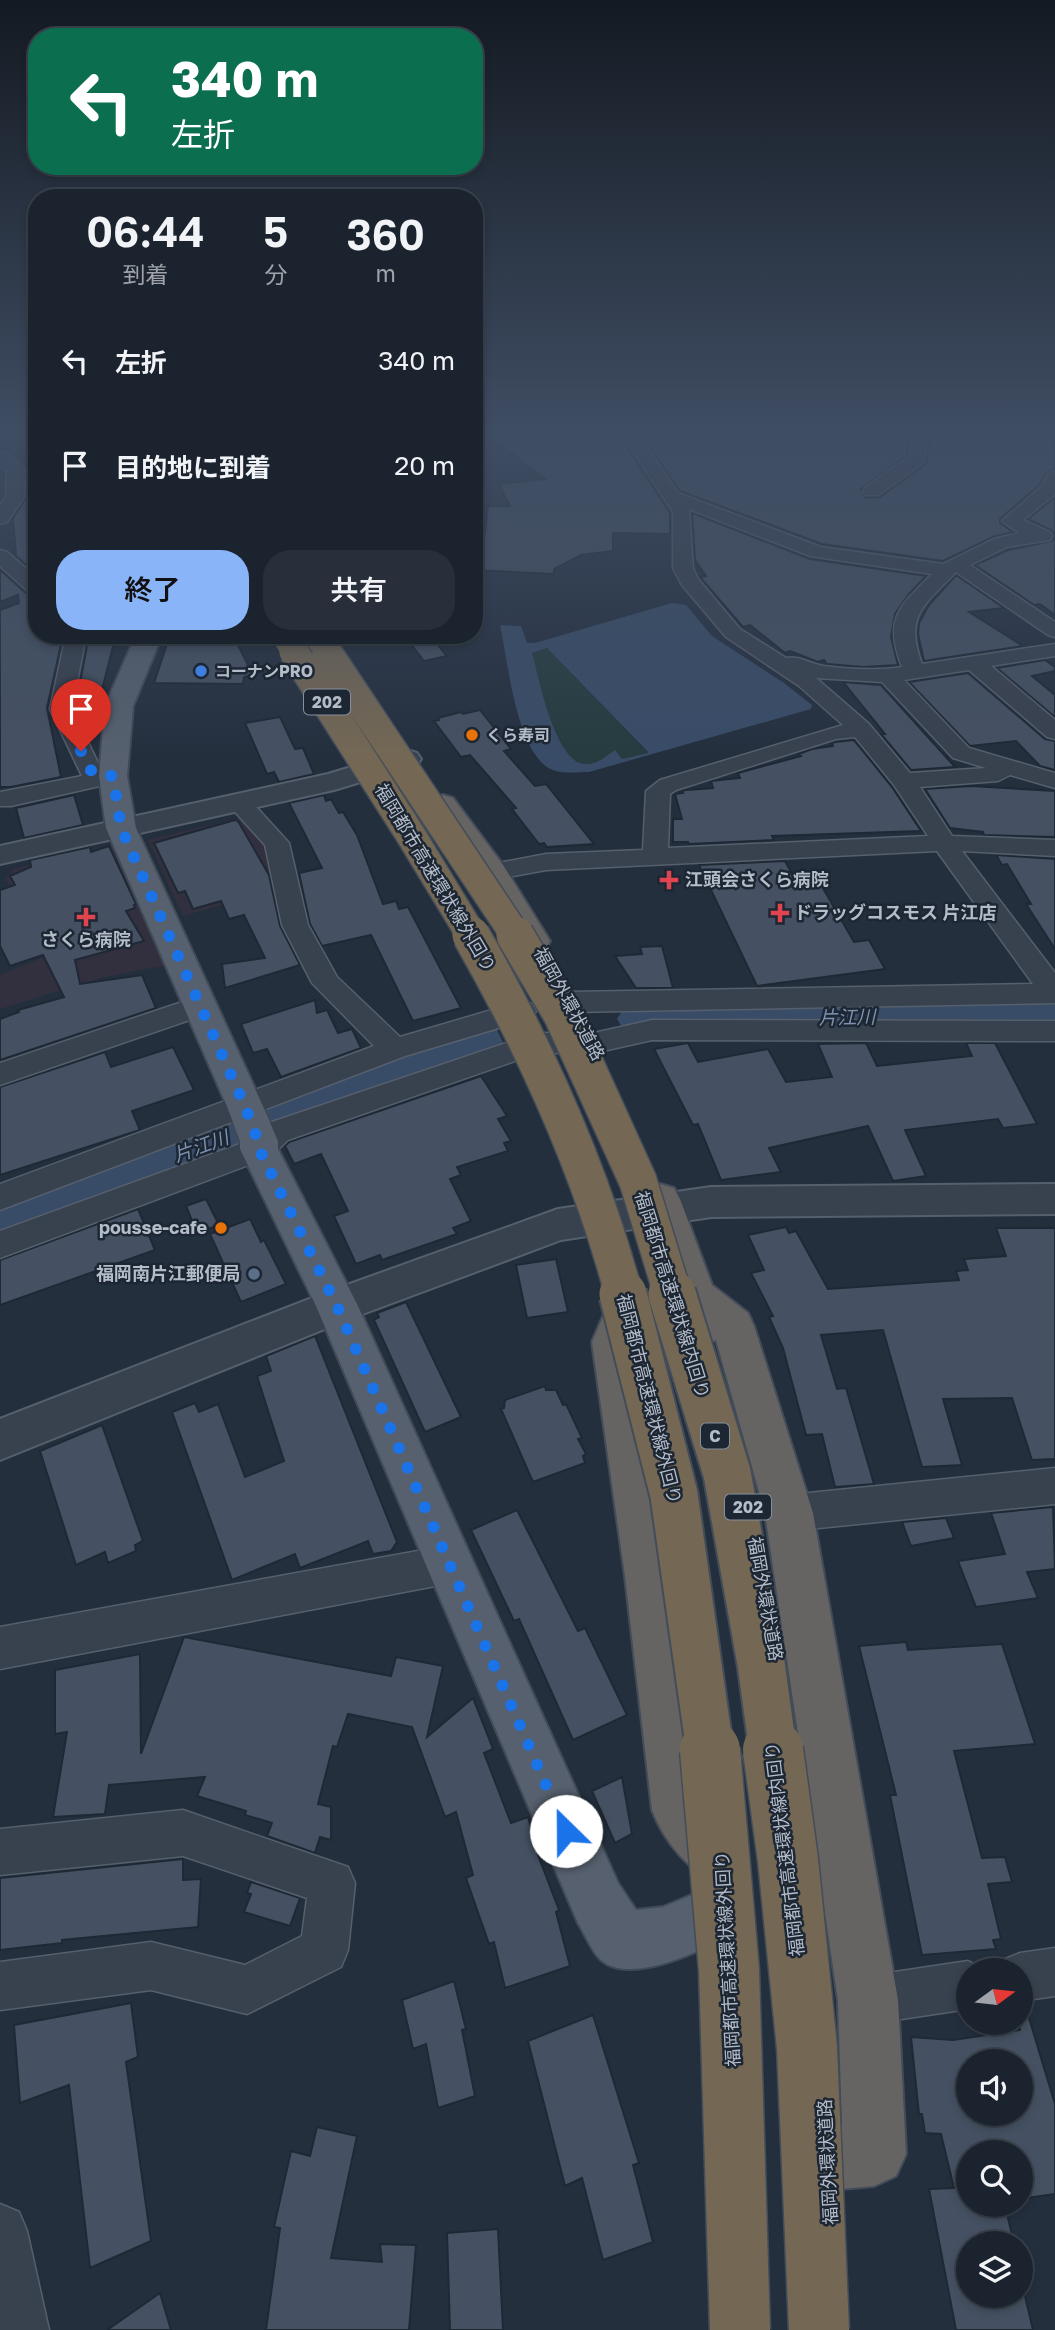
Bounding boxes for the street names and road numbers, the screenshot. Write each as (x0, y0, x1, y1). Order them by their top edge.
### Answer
road number: 202 (304, 690, 350, 715)
street label: 福岡都市高速環状線外回り (371, 779, 501, 976)
street label: 福岡外環状道路 (530, 943, 610, 1064)
street label: 福岡都市高速環状線内回り (631, 1188, 715, 1401)
street label: 福岡都市高速環状線外回り (613, 1291, 687, 1506)
road number: C (701, 1424, 729, 1448)
road number: 202 (725, 1494, 771, 1520)
street label: 福岡外環状道路 (744, 1535, 788, 1663)
street label: 福岡都市高速環状線内回り (760, 1741, 808, 1958)
street label: 福岡都市高速環状線外回り (710, 1851, 744, 2067)
street label: 福岡外環状道路 (813, 2099, 841, 2226)

